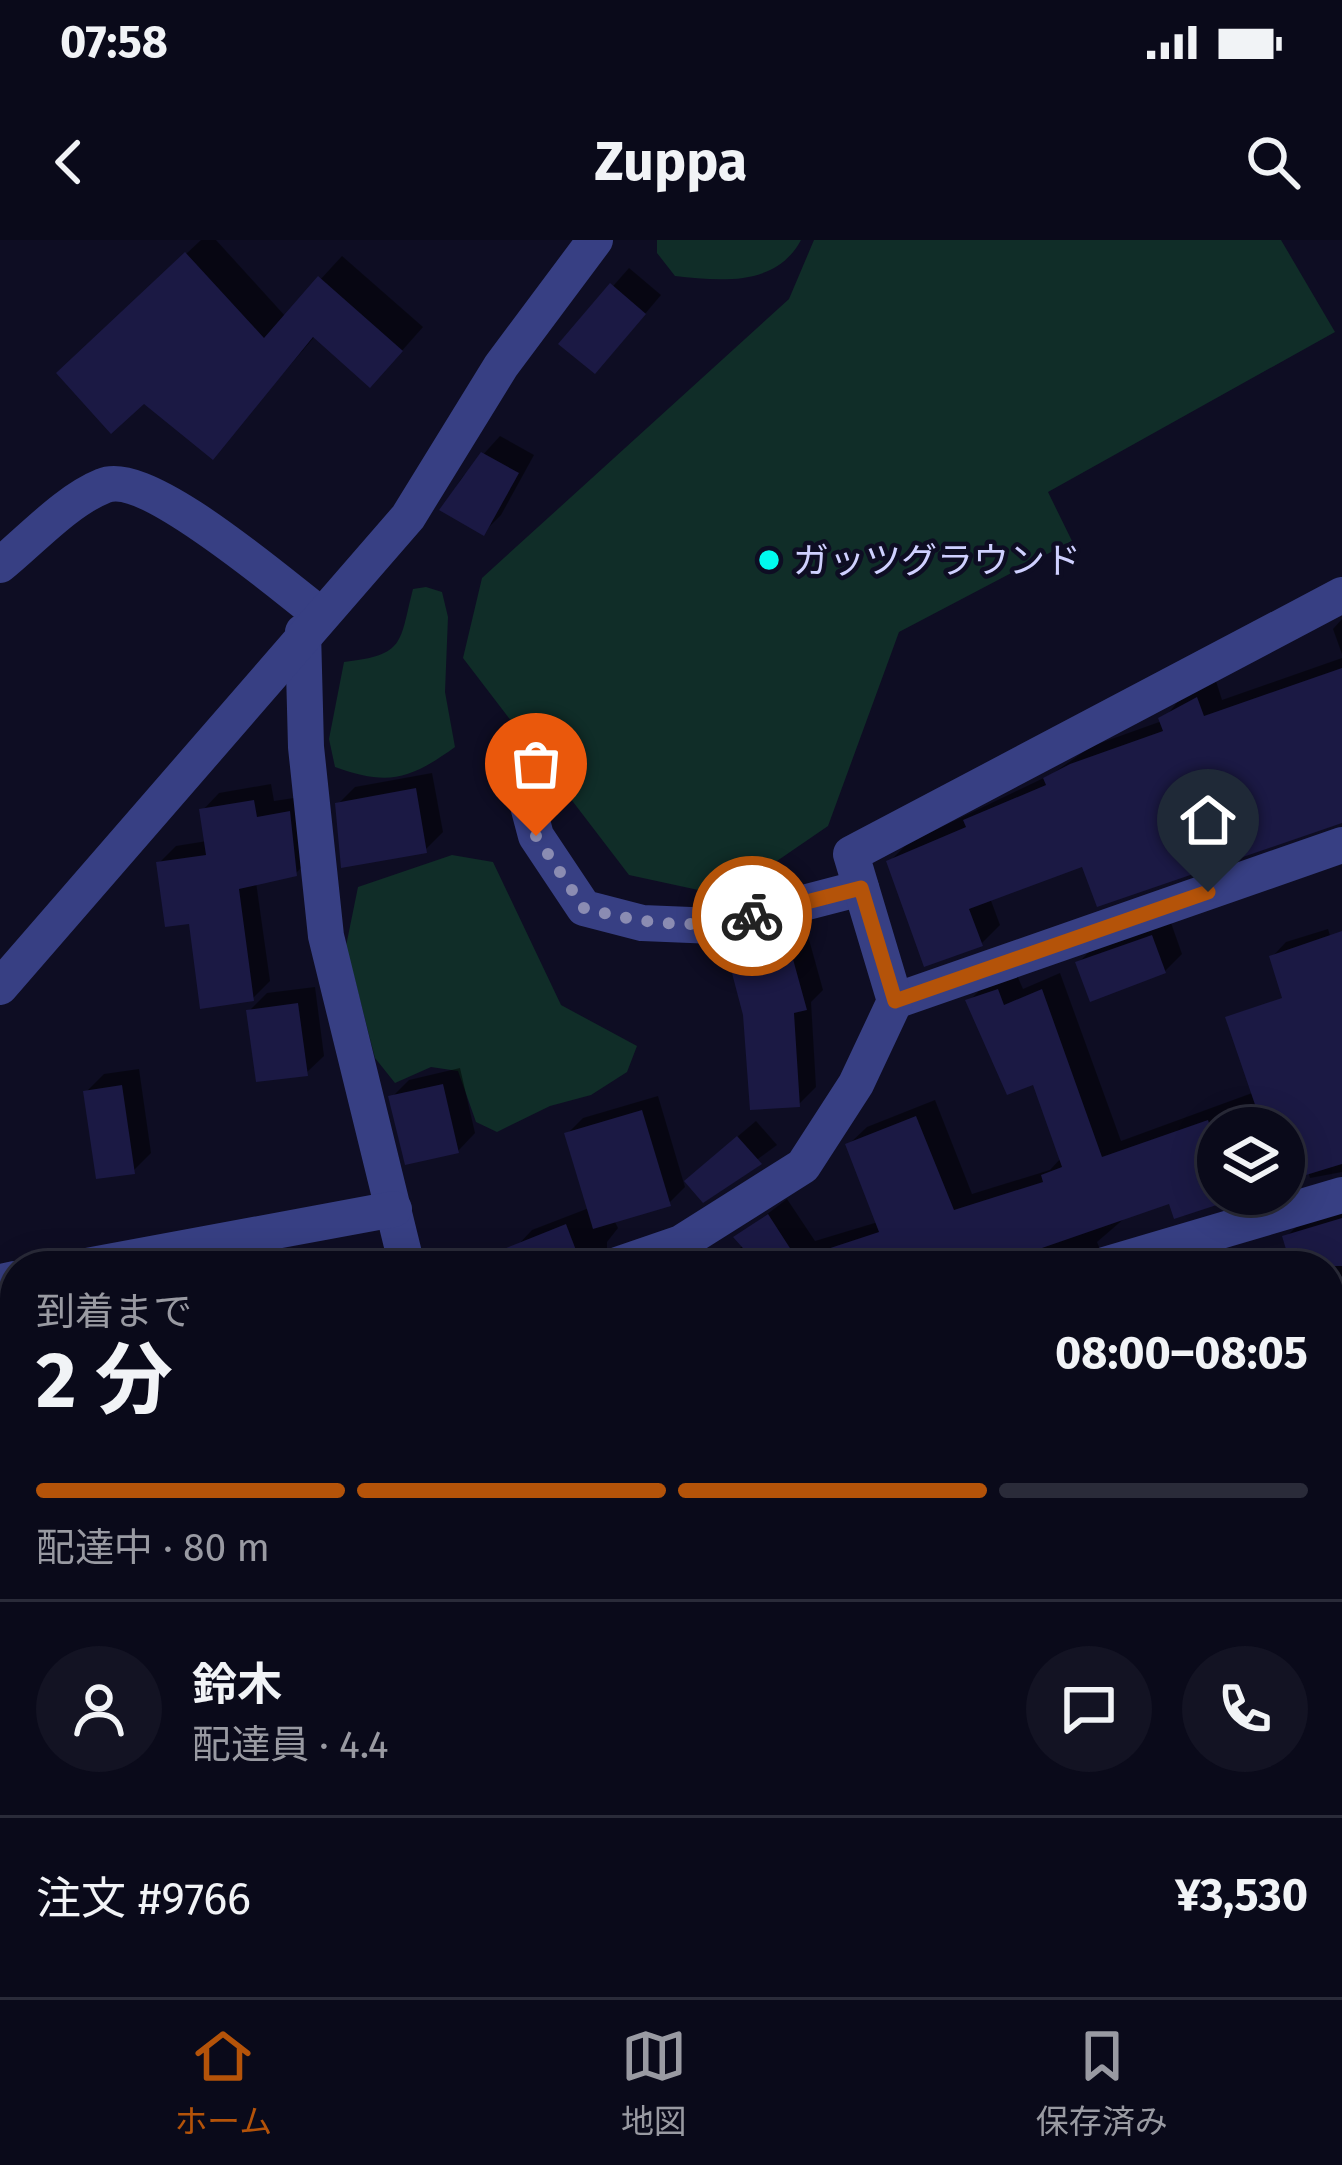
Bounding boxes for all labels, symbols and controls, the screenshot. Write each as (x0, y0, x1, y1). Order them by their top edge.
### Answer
text: 07:58 (60, 15, 168, 69)
icon: back (36, 129, 102, 195)
icon: search (1240, 129, 1306, 195)
text: Zuppa (595, 130, 747, 194)
place label: ガッツグラウンド (793, 539, 1081, 583)
marker: ガッツグラウンド (756, 547, 782, 573)
pin (485, 713, 587, 836)
icon: bag (503, 731, 569, 797)
pin (1157, 769, 1259, 892)
icon: home (1175, 787, 1241, 853)
courier (692, 856, 812, 976)
icon: bike (719, 883, 785, 949)
map controls (1197, 1107, 1305, 1215)
button: layers (1197, 1107, 1305, 1215)
text: 到着まで (36, 1289, 192, 1335)
text: 08:00–08:05 (1055, 1326, 1308, 1380)
text: 2 分 (36, 1334, 173, 1428)
text: 配達中 · 80 m (36, 1525, 270, 1571)
button: person (36, 1646, 162, 1772)
button: chat (1026, 1646, 1152, 1772)
button: phone (1182, 1646, 1308, 1772)
text: 鈴木 (192, 1658, 282, 1712)
text: 配達員 · 4.4 (192, 1722, 389, 1768)
text: ¥3,530 (1175, 1868, 1308, 1922)
text: 注文 #9766 (36, 1872, 251, 1926)
tab: ホーム (174, 2023, 272, 2143)
tab: 地図 (621, 2023, 687, 2143)
tab: 保存済み (1036, 2023, 1168, 2143)

